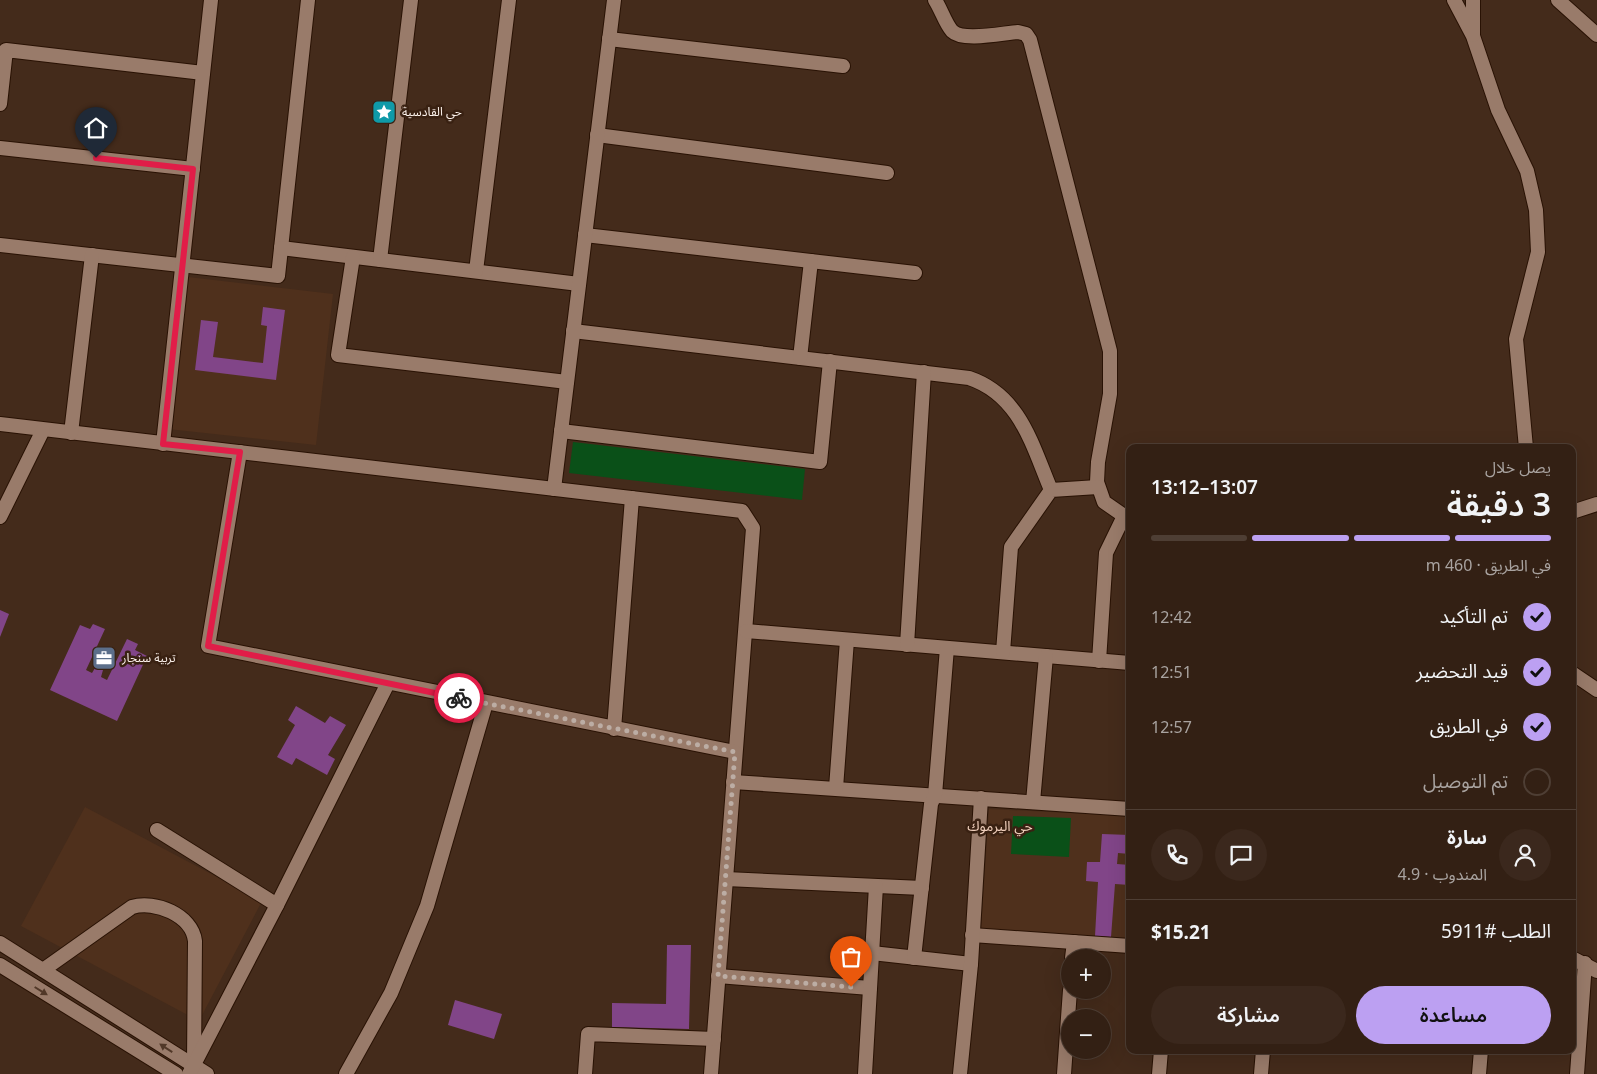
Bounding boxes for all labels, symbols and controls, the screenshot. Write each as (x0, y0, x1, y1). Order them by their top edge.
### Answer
place icon: حي القادسية (371, 99, 397, 125)
place label: حي القادسية (402, 103, 462, 122)
pin (75, 107, 117, 158)
icon: home (82, 114, 110, 142)
text: يصل خلال (1485, 456, 1551, 478)
text: 13:07–13:12 (1151, 474, 1258, 500)
text: 3 دقيقة (1447, 482, 1551, 525)
text: في الطريق · 460 m (1426, 554, 1551, 576)
text: تم التأكيد (1440, 603, 1508, 629)
icon: check (1523, 603, 1551, 631)
text: 12:42 (1151, 606, 1192, 628)
office icon: تربية سنجار (91, 645, 117, 671)
place label: تربية سنجار (121, 649, 176, 666)
text: قيد التحضير (1416, 658, 1508, 684)
icon: check (1523, 658, 1551, 686)
text: 12:51 (1151, 661, 1192, 683)
courier (434, 673, 484, 723)
icon: bike (445, 684, 473, 712)
text: في الطريق (1430, 713, 1508, 739)
icon: check (1523, 713, 1551, 741)
text: 12:57 (1151, 716, 1192, 738)
text: تم التوصيل (1423, 768, 1508, 794)
district label: حي اليرموك (967, 816, 1033, 837)
text: سارة (1447, 824, 1487, 850)
button: phone (1151, 829, 1203, 881)
button: chat (1215, 829, 1267, 881)
button: person (1499, 829, 1551, 881)
text: المندوب · 4.9 (1398, 863, 1487, 885)
text: الطلب #5911 (1441, 918, 1551, 944)
text: $15.21 (1151, 919, 1211, 945)
pin (830, 936, 872, 987)
icon: bag (837, 943, 865, 971)
map controls (1061, 949, 1111, 1059)
button: + (1061, 949, 1111, 999)
one-way arrow (35, 986, 48, 995)
button: مشاركة (1151, 986, 1346, 1044)
button: مساعدة (1356, 986, 1551, 1044)
button: − (1061, 1009, 1111, 1059)
one-way arrow (159, 1043, 172, 1053)

